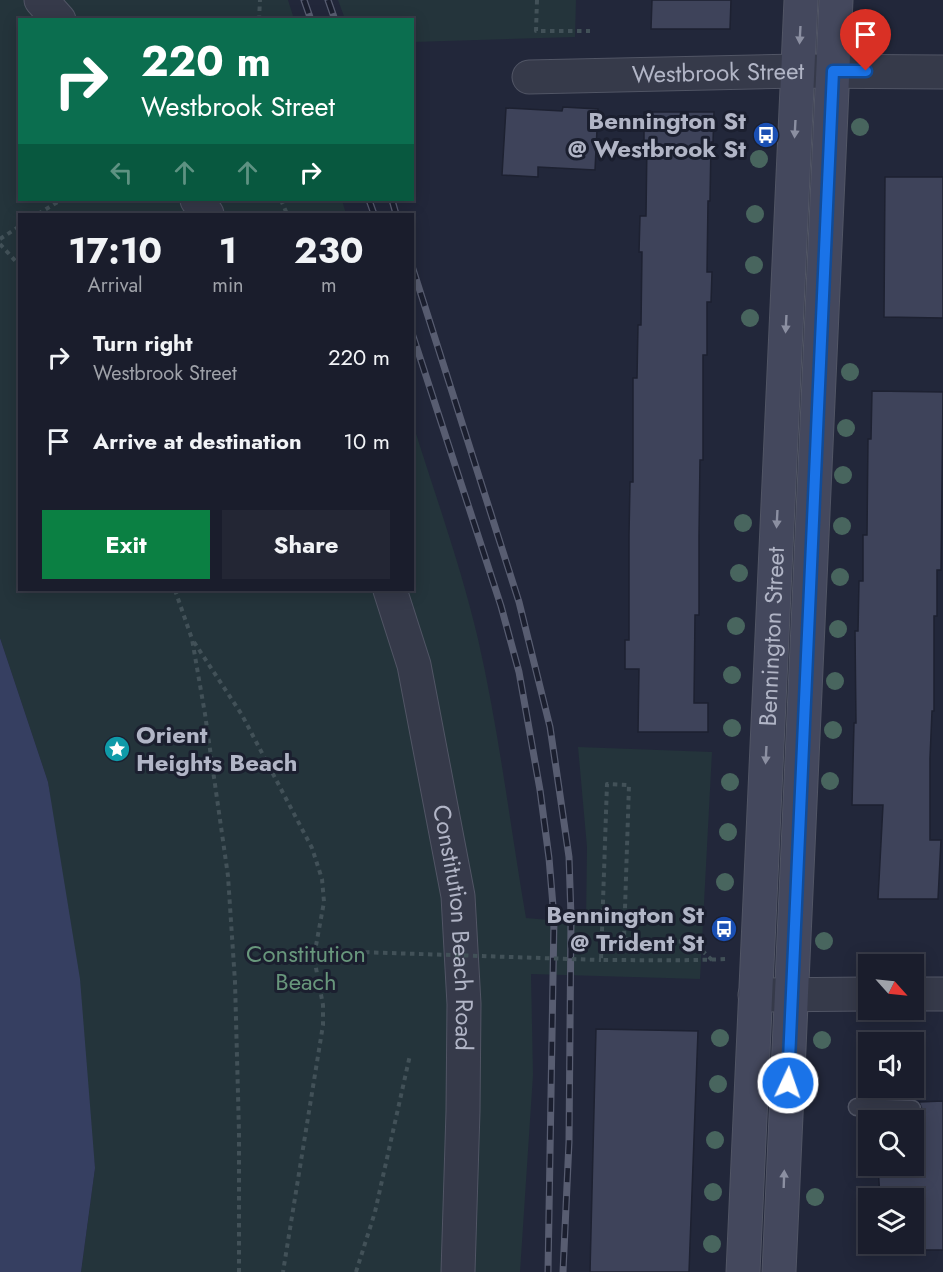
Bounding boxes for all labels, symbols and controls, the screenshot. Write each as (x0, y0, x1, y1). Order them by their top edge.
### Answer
pin (840, 9, 891, 71)
icon: arrive (849, 18, 882, 51)
one-way arrow (795, 26, 804, 45)
text: 220 m (141, 31, 271, 92)
icon: right (42, 42, 120, 120)
street label: Westbrook Street (631, 53, 805, 92)
text: Westbrook Street (141, 87, 335, 126)
place label: Bennington St @ Westbrook St (568, 103, 746, 166)
bus stop icon: Bennington St @ Westbrook St (751, 120, 781, 150)
one-way arrow (791, 120, 800, 139)
icon: left (105, 156, 138, 189)
icon: ahead (168, 156, 201, 189)
icon: ahead (231, 156, 264, 189)
icon: right (294, 156, 327, 189)
text: 17:10 (68, 224, 162, 276)
text: 1 (219, 224, 237, 276)
text: 230 (294, 224, 364, 276)
text: Arrival (88, 271, 143, 300)
text: min (212, 271, 244, 300)
text: m (321, 271, 337, 300)
one-way arrow (782, 314, 791, 333)
text: Turn right (93, 327, 193, 359)
icon: right (42, 341, 75, 374)
text: 220 m (328, 341, 390, 373)
text: Westbrook Street (93, 359, 237, 388)
icon: arrive (42, 425, 75, 458)
text: Arrive at destination (93, 425, 302, 457)
text: 10 m (343, 425, 390, 457)
one-way arrow (772, 509, 782, 528)
button: Exit (42, 510, 210, 579)
button: Share (222, 510, 390, 579)
street label: Bennington Street (750, 546, 793, 727)
place label: Orient Heights Beach (136, 717, 297, 780)
place icon: Orient Heights Beach (102, 734, 132, 764)
one-way arrow (761, 746, 770, 765)
street label: Constitution Beach Road (424, 802, 482, 1051)
place label: Bennington St @ Trident St (546, 897, 704, 960)
bus stop icon: Bennington St @ Trident St (709, 914, 739, 944)
park label: Constitution Beach (246, 936, 366, 999)
north arrow (858, 954, 924, 1020)
map controls (858, 954, 924, 1254)
button: sound (858, 1032, 924, 1098)
position arrow (756, 1051, 820, 1115)
button: search (858, 1110, 924, 1176)
one-way arrow (779, 1170, 788, 1189)
button: layers (858, 1188, 924, 1254)

